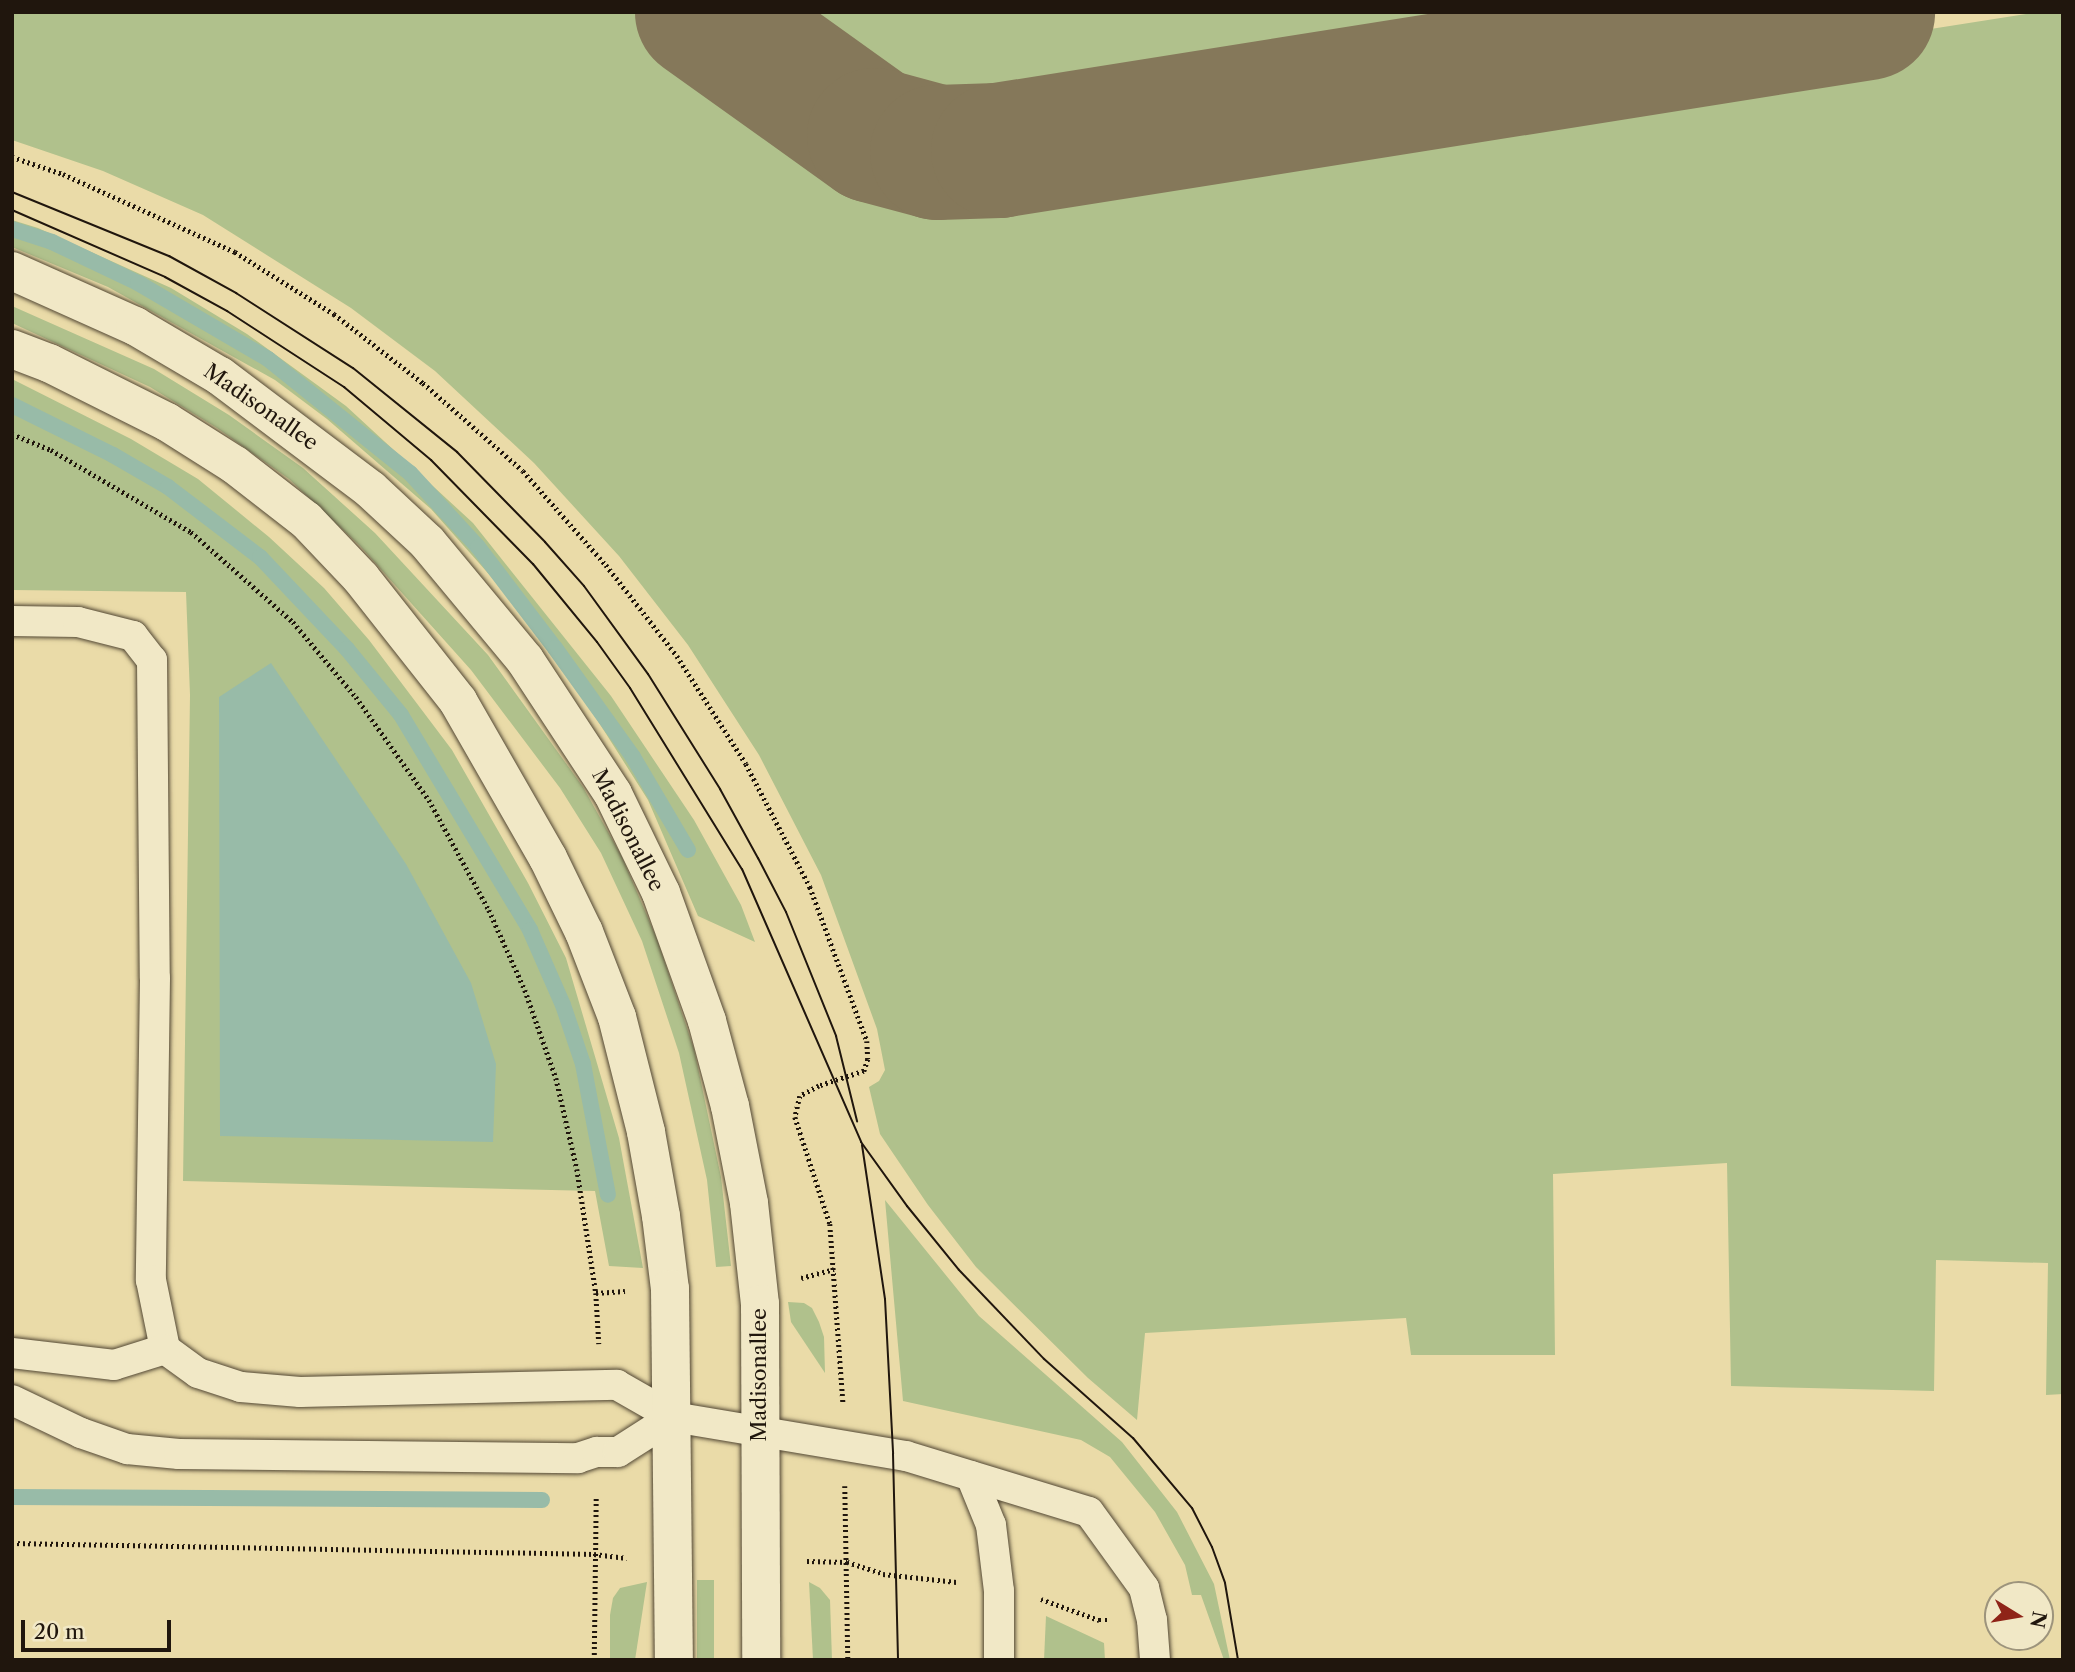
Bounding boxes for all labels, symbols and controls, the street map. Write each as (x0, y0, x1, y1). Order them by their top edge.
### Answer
street label: Madisonallee (199, 358, 323, 456)
street label: Madisonallee (586, 765, 670, 895)
street label: Madisonallee (746, 1308, 772, 1442)
north arrow (1984, 1581, 2054, 1651)
scale bar (24, 1606, 175, 1650)
text: N (2025, 1609, 2051, 1630)
text: 20 m (34, 1619, 85, 1644)

